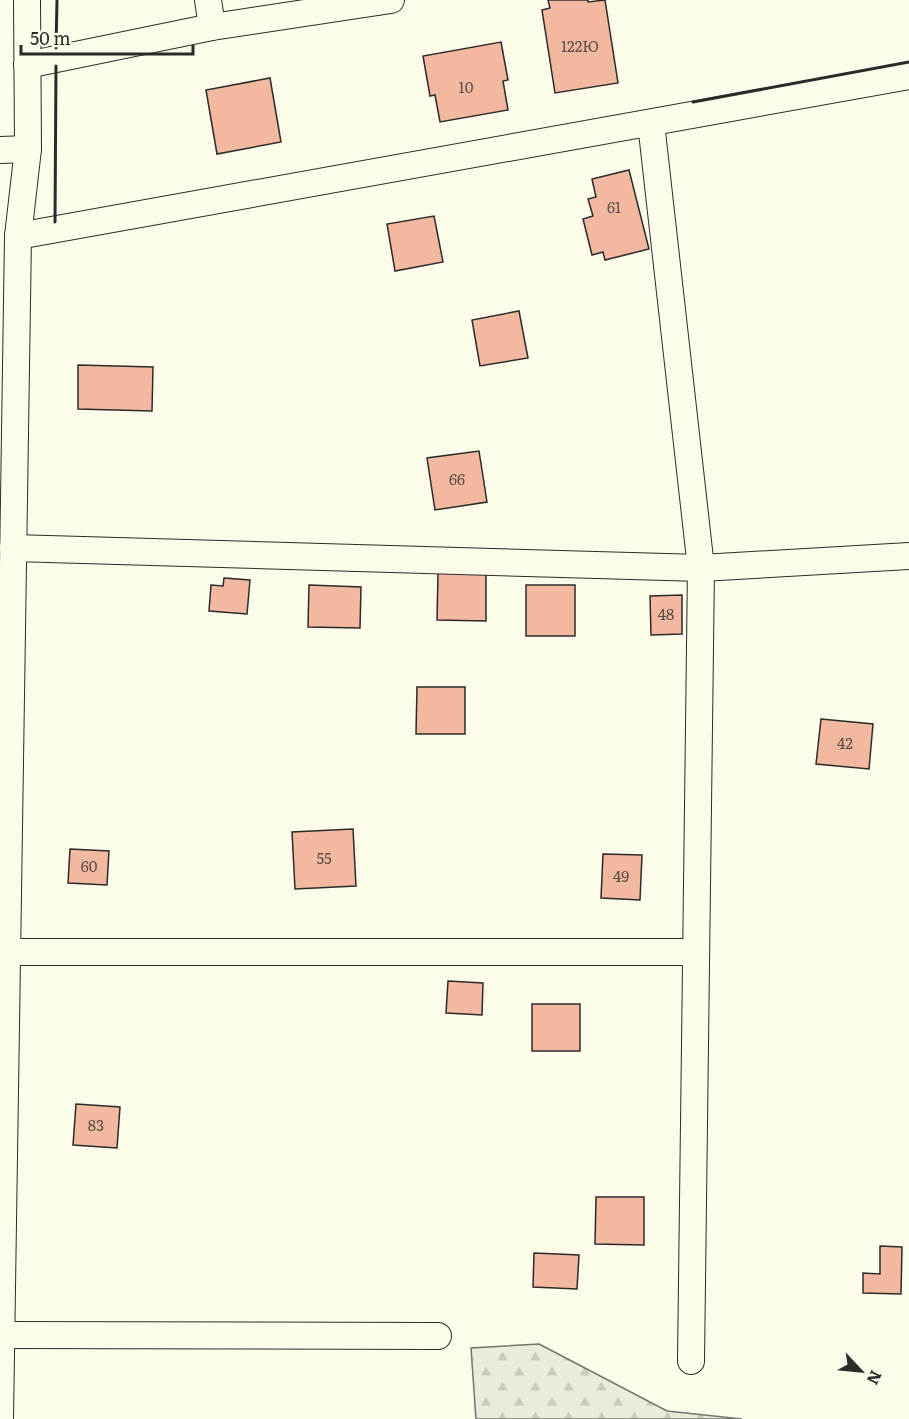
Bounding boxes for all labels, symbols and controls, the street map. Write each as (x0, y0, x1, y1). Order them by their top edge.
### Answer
scale bar (21, 18, 194, 56)
text: 50 m (30, 24, 71, 51)
house number: 122Ю (561, 34, 599, 57)
house number: 10 (459, 75, 474, 98)
house number: 61 (607, 195, 621, 218)
house number: 66 (449, 467, 465, 490)
house number: 48 (658, 602, 674, 625)
house number: 42 (837, 731, 853, 754)
house number: 55 (316, 846, 332, 869)
house number: 60 (81, 854, 98, 877)
house number: 49 (613, 864, 629, 887)
house number: 83 (88, 1113, 104, 1136)
north arrow (831, 1341, 891, 1401)
text: N (862, 1367, 889, 1389)

